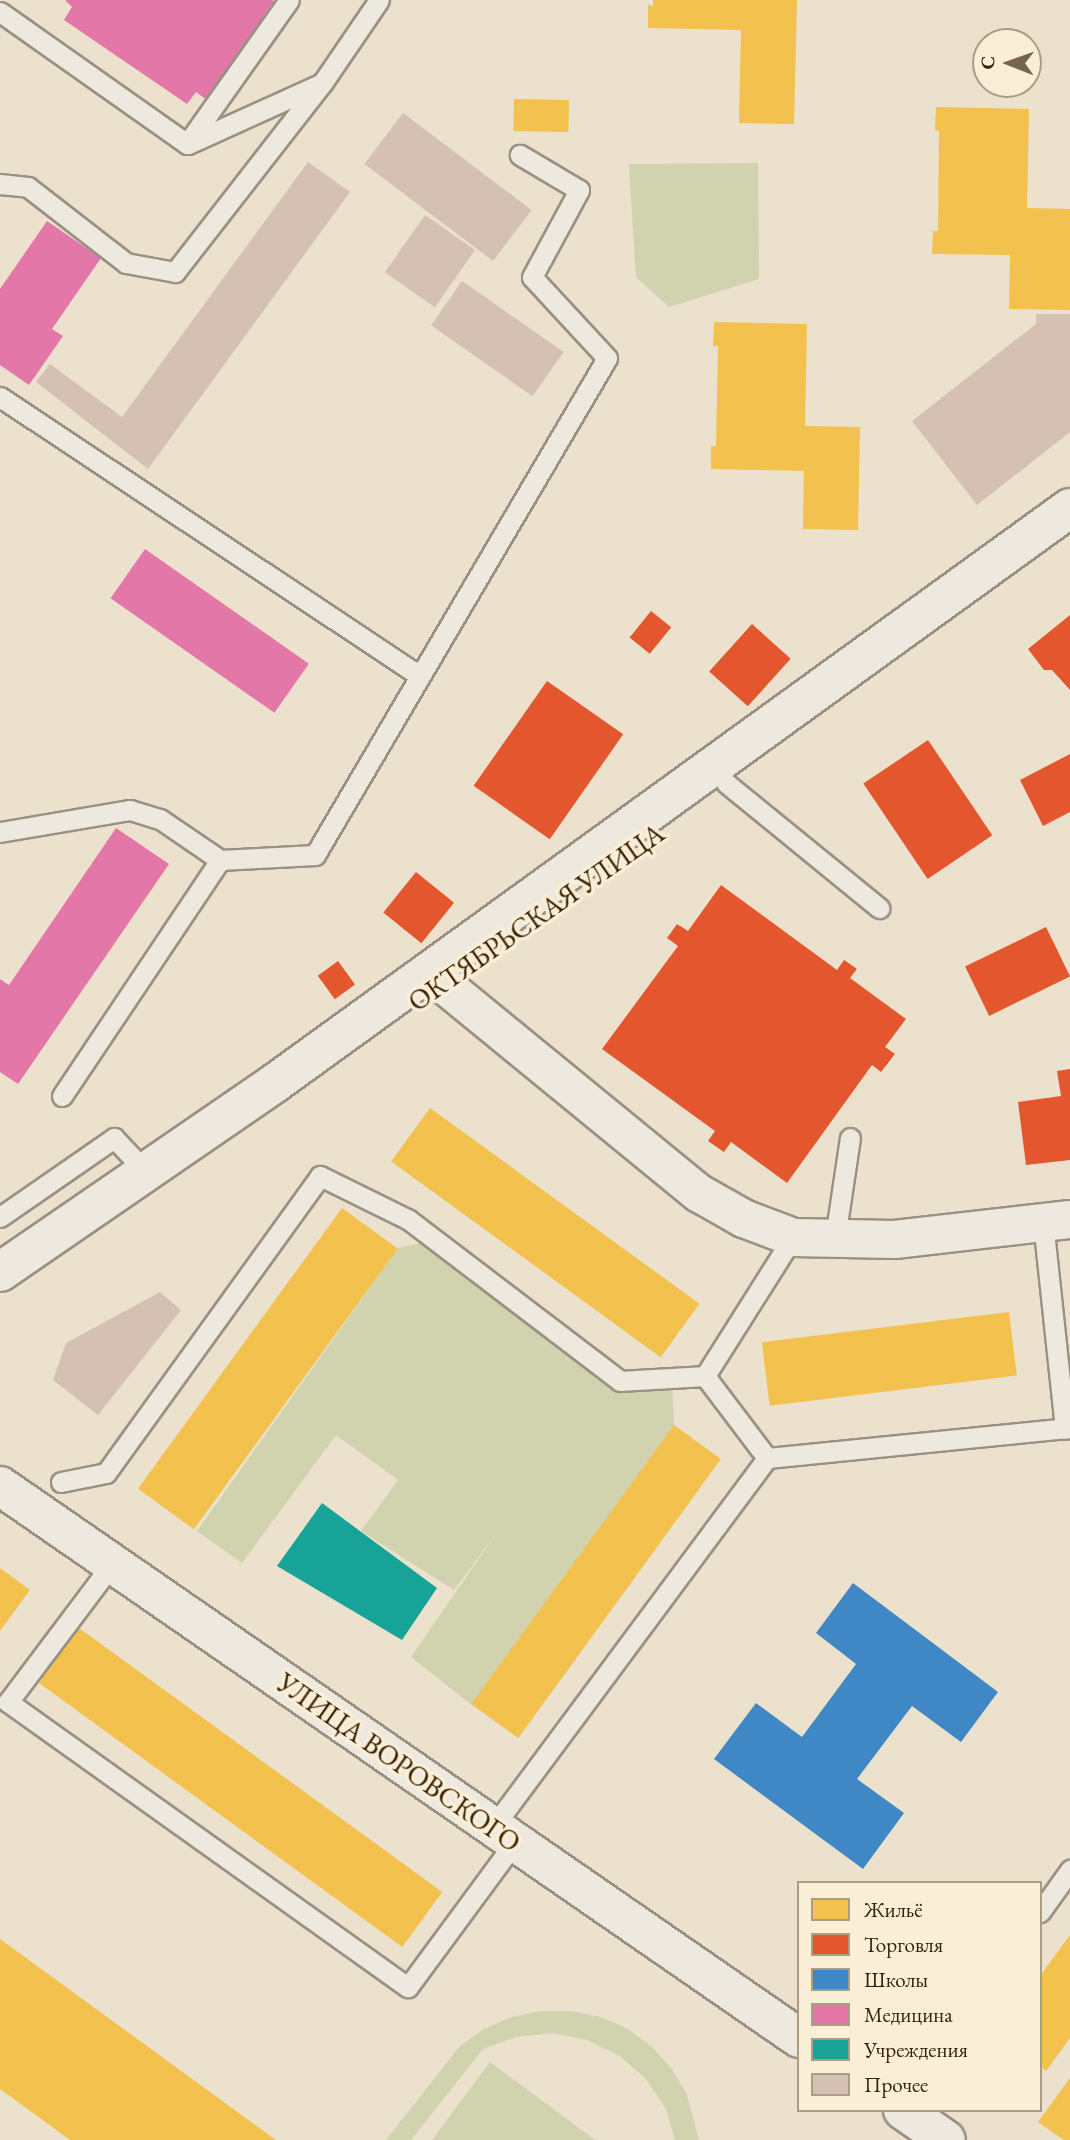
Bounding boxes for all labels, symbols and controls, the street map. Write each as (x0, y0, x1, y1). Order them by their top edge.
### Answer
north arrow (972, 28, 1042, 98)
text: С (975, 56, 1000, 70)
street label: ОКТЯБРЬСКАЯ УЛИЦА (401, 816, 671, 1018)
street label: УЛИЦА ВОРОВСКОГО (271, 1665, 527, 1859)
legend (797, 1881, 1042, 2112)
text: Жильё (864, 1896, 923, 1923)
text: Торговля (864, 1931, 943, 1958)
text: Школы (864, 1966, 928, 1993)
text: Медицина (864, 2001, 953, 2028)
text: Учреждения (864, 2036, 968, 2063)
text: Прочее (864, 2071, 928, 2098)

